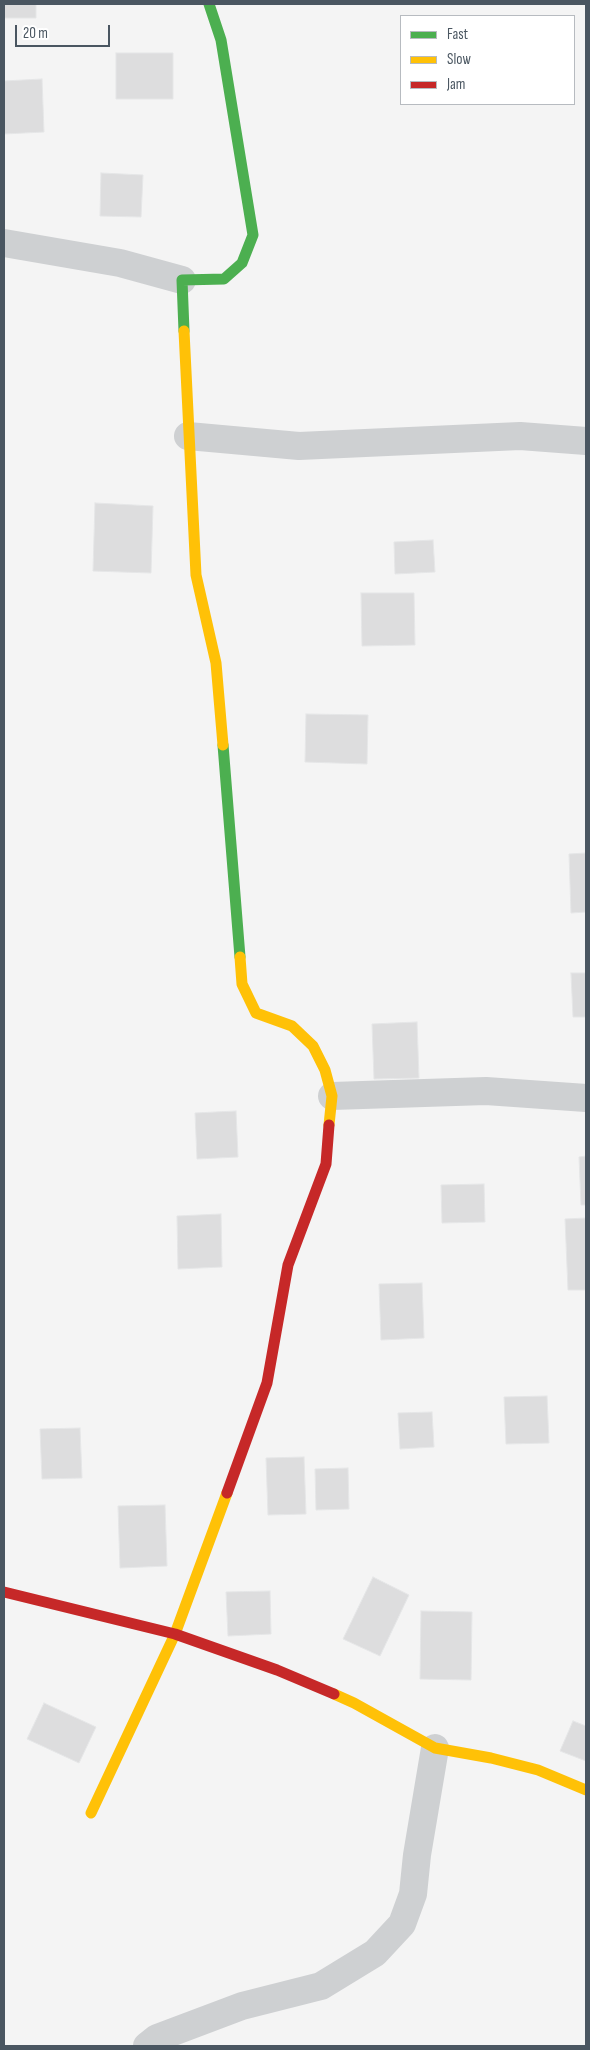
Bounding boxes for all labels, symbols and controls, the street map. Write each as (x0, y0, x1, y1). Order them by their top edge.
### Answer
scale bar (18, 15, 112, 47)
legend (400, 15, 575, 105)
text: 20 m (23, 24, 48, 43)
text: Fast (447, 25, 468, 44)
text: Slow (447, 50, 471, 69)
text: Jam (447, 75, 465, 94)

